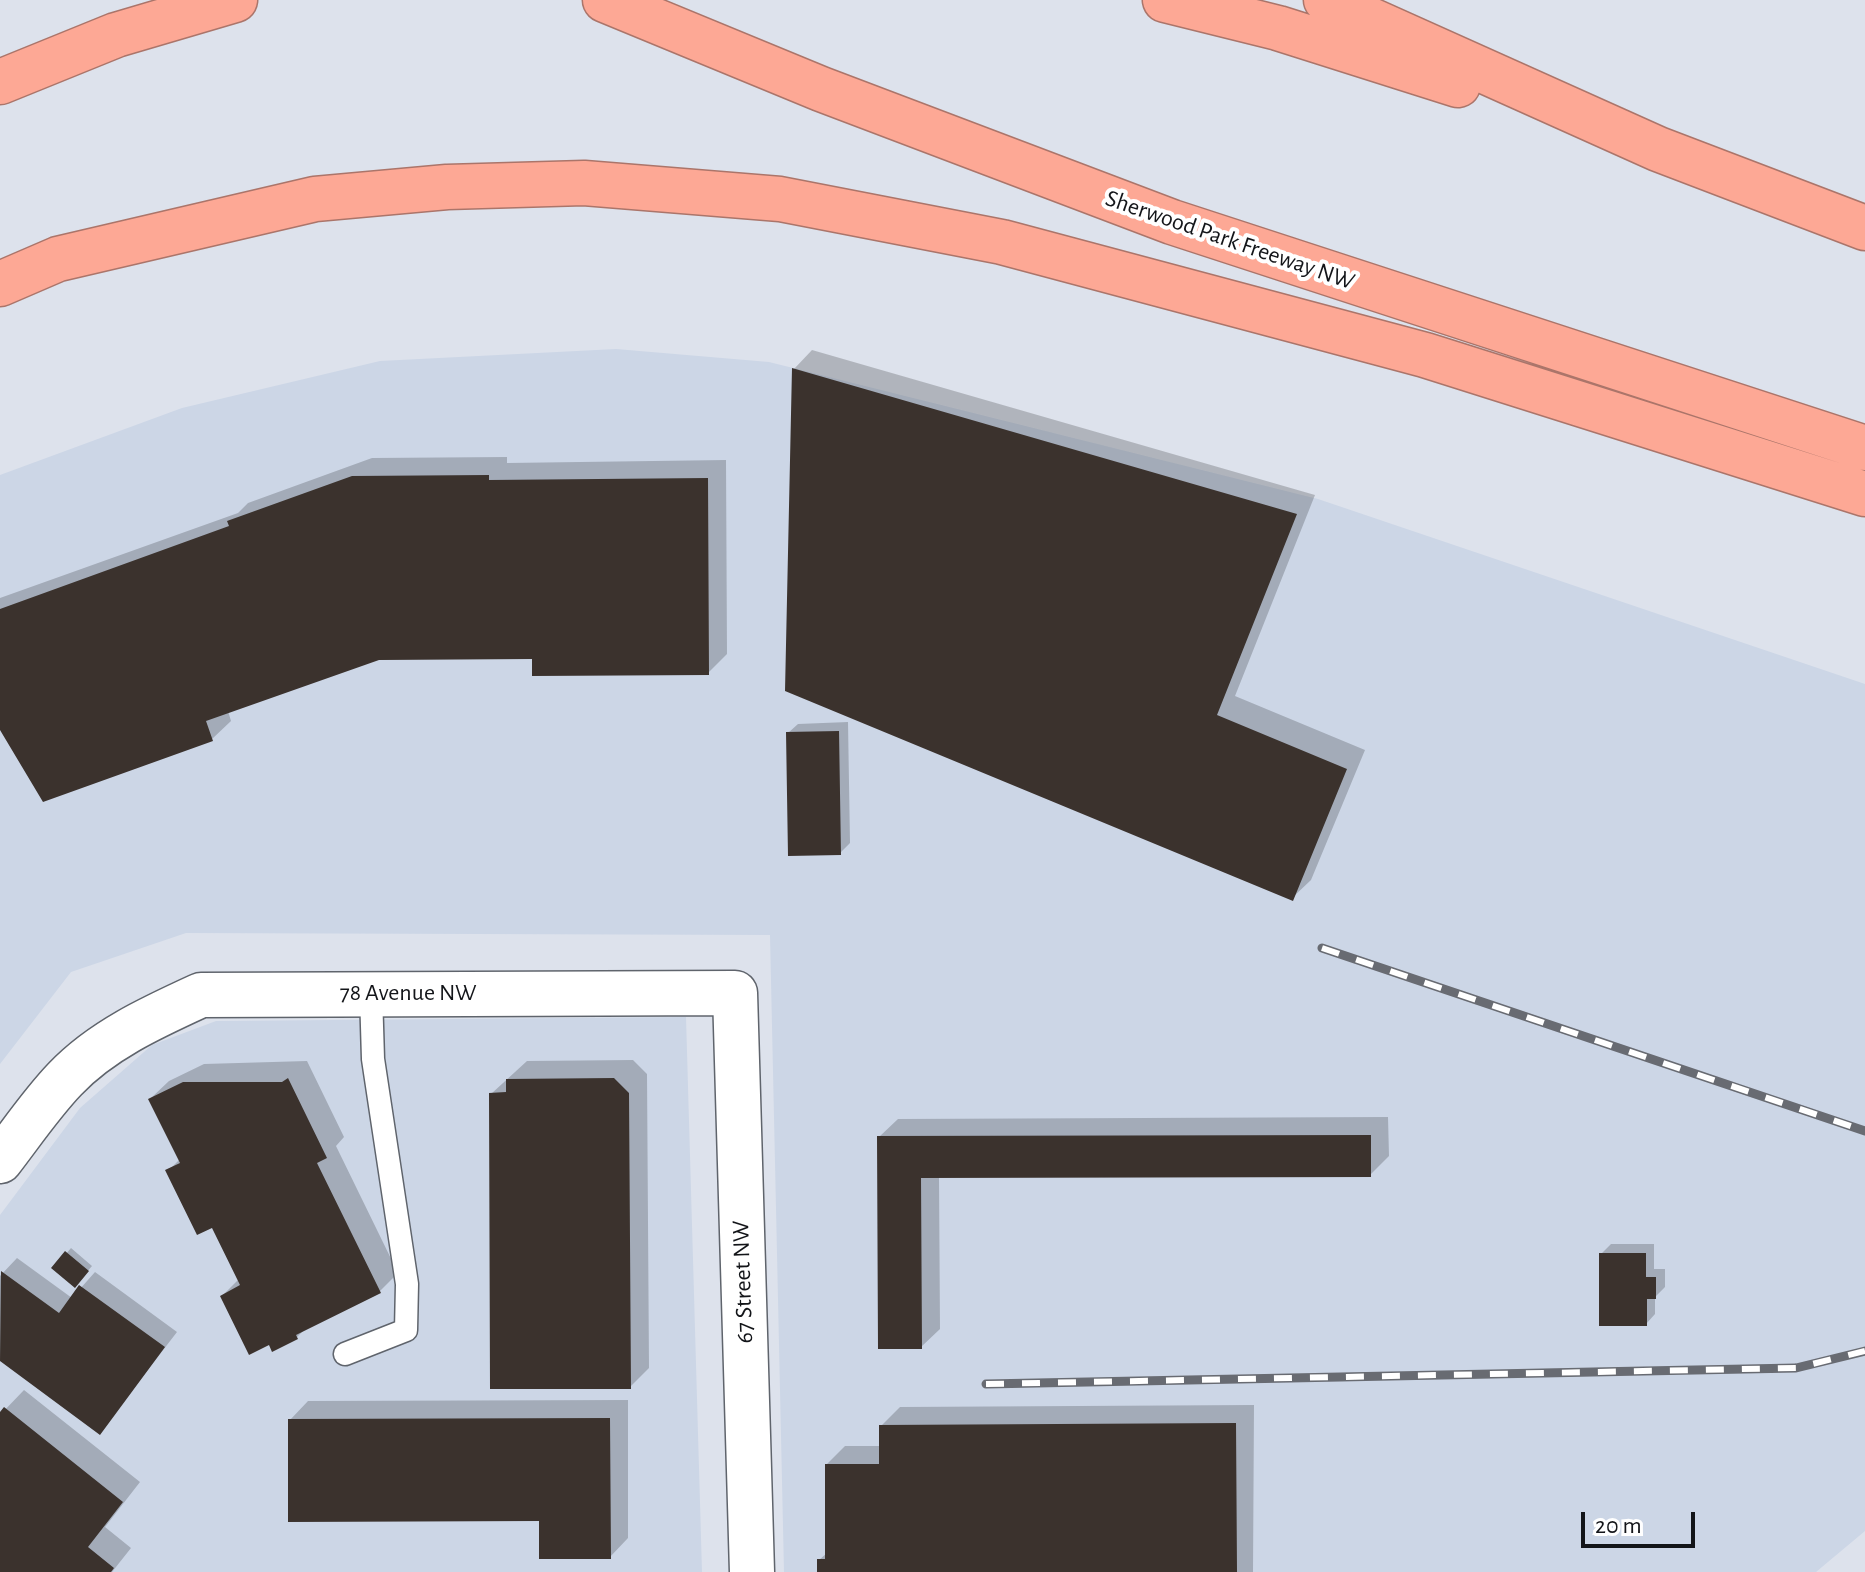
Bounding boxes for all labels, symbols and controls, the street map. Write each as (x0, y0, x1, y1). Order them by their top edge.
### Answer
street label: Sherwood Park Freeway NW (1102, 184, 1358, 296)
street label: 78 Avenue NW (340, 979, 476, 1007)
street label: 67 Street NW (726, 1220, 760, 1344)
scale bar (1585, 1496, 1699, 1546)
text: 20 m (1595, 1514, 1642, 1538)

